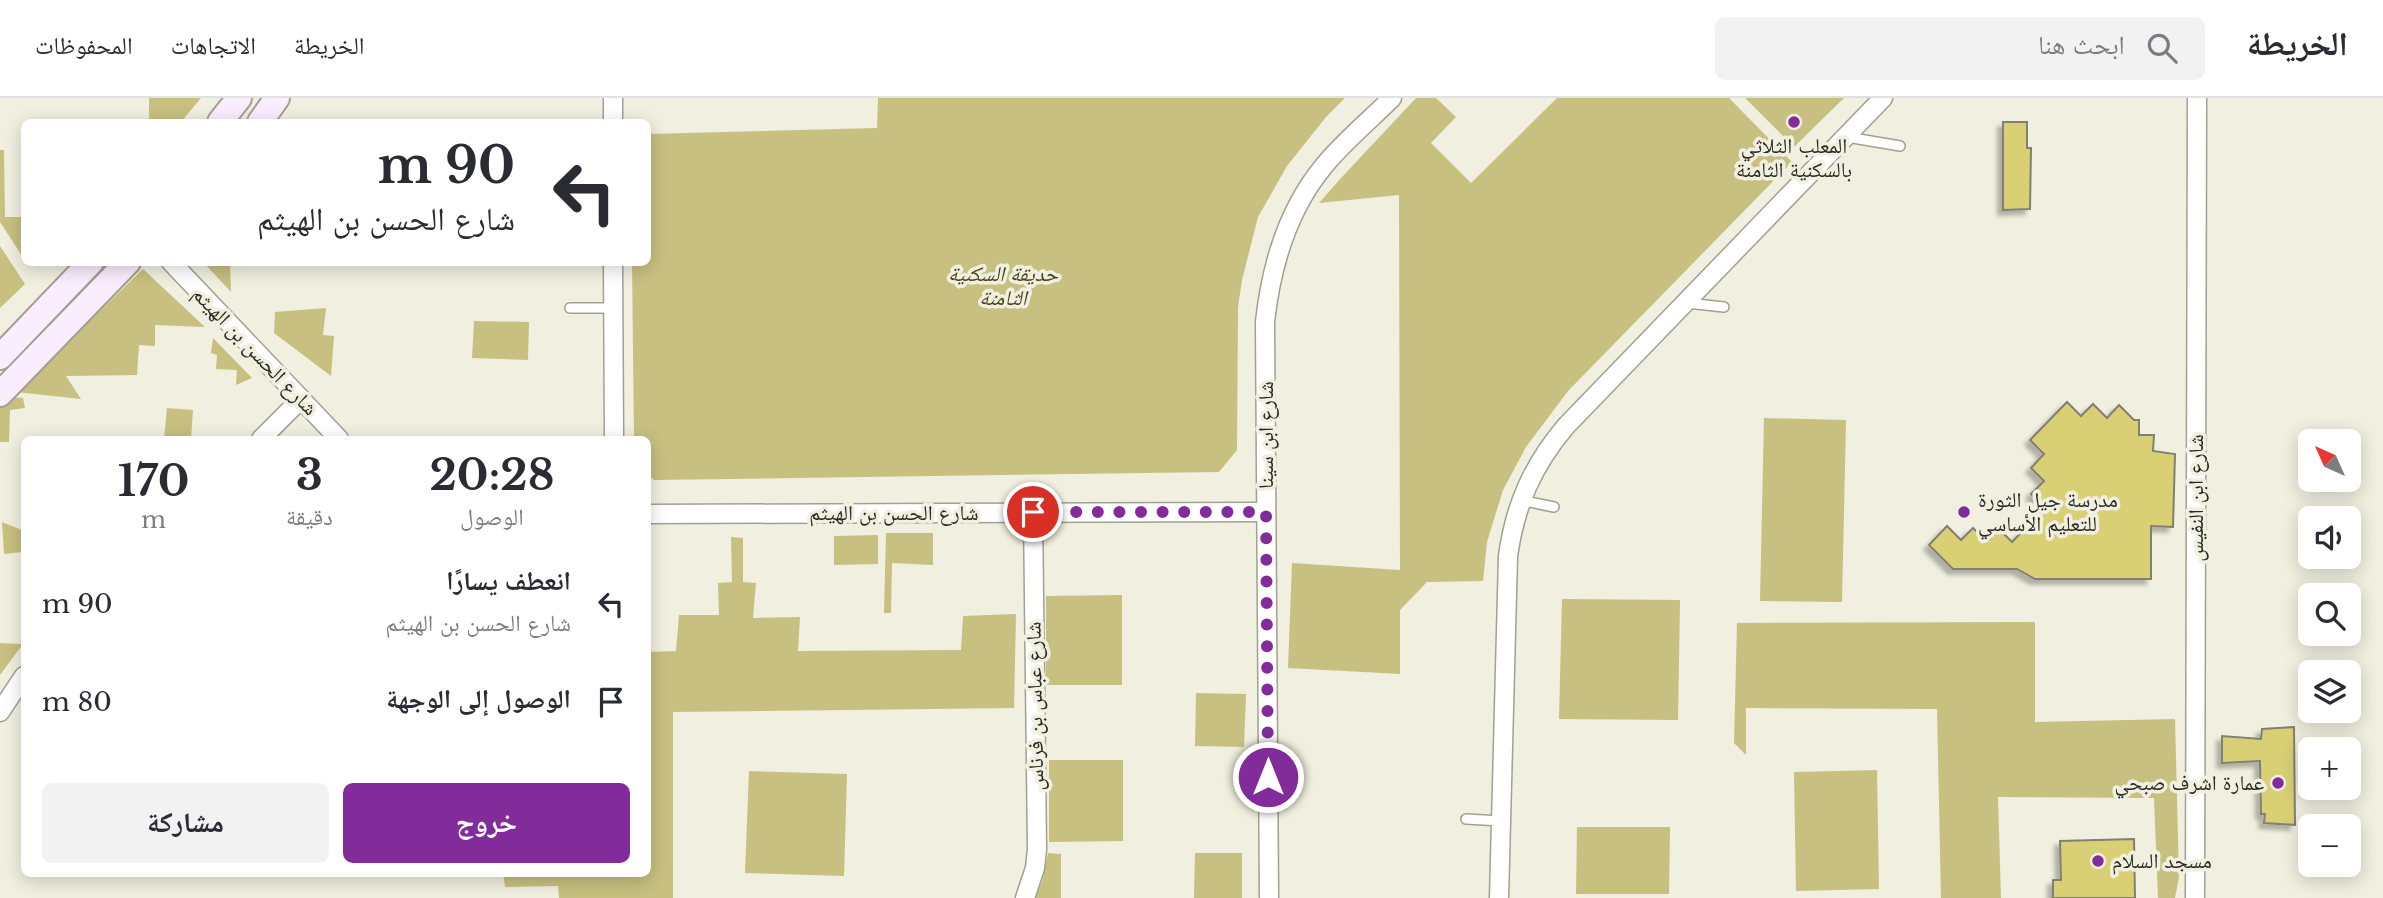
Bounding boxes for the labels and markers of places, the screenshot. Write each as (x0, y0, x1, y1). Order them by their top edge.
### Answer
marker: المعلب الثلاثي بالسكنية الثامنة (1786, 114, 1802, 130)
place label: المعلب الثلاثي بالسكنية الثامنة (1736, 133, 1852, 183)
pin (1003, 482, 1063, 542)
place label: مدرسة جيل الثورة للتعليم الأساسي (1978, 487, 2118, 540)
marker: مدرسة جيل الثورة للتعليم الأساسي (1956, 504, 1972, 520)
place label: عمارة اشرف صبحي (2115, 770, 2264, 799)
marker: عمارة اشرف صبحي (2270, 775, 2286, 791)
place label: مسجد السلام (2112, 848, 2212, 875)
marker: مسجد السلام (2090, 853, 2106, 869)

